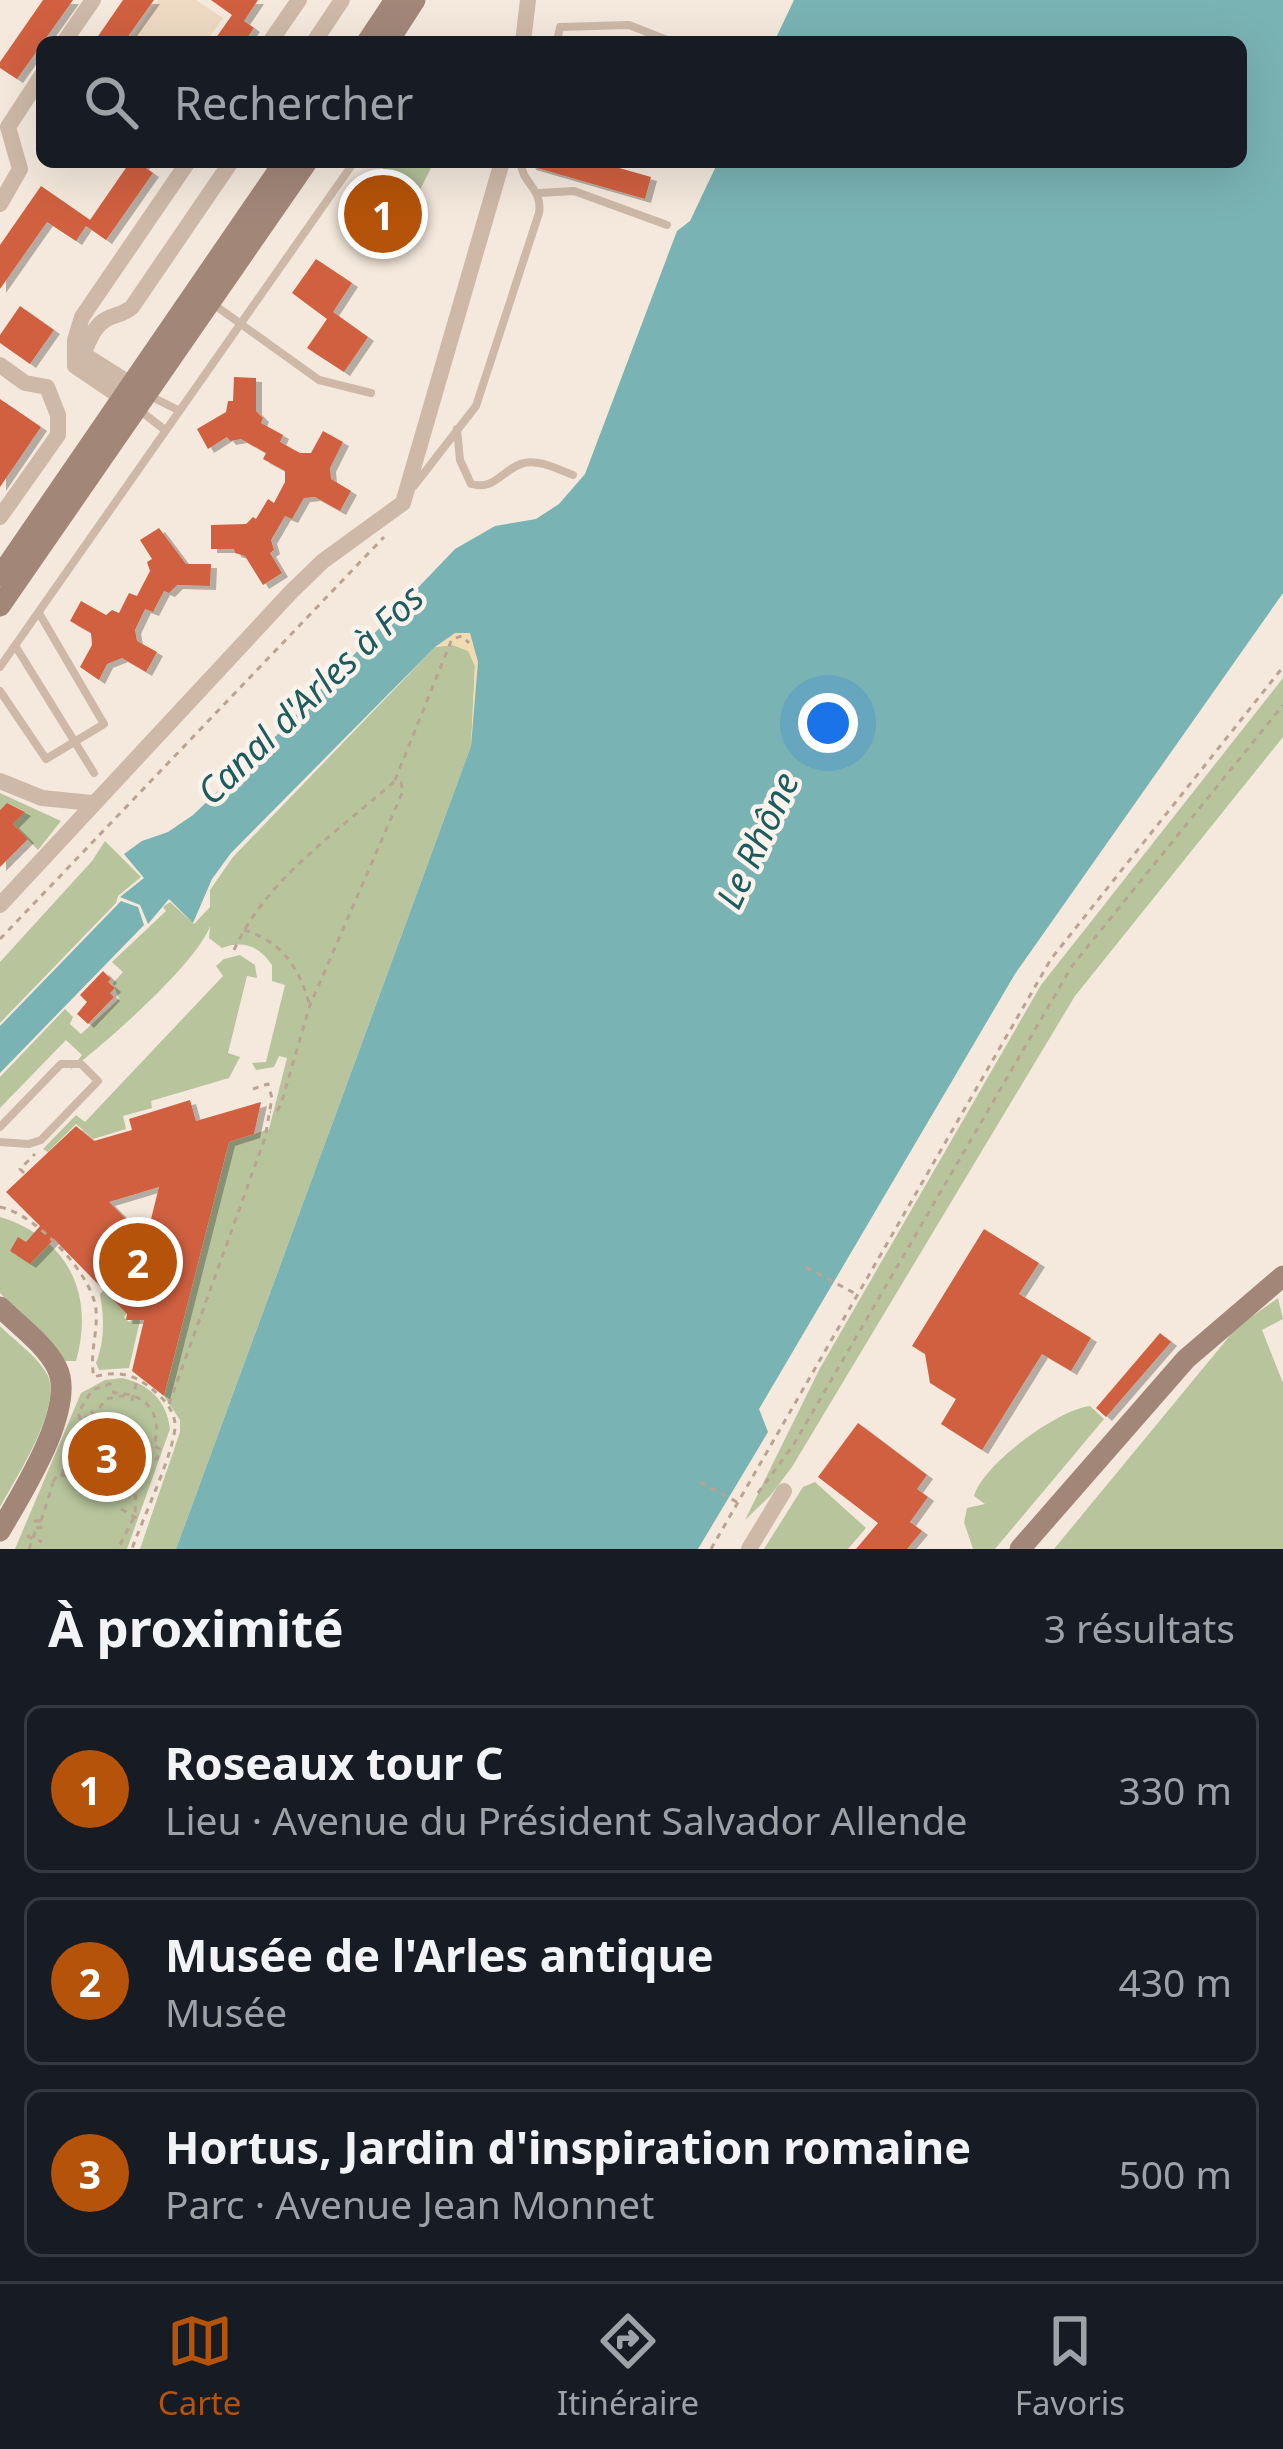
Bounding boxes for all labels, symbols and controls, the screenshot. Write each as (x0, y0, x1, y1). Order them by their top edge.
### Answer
search box (36, 36, 1247, 168)
icon: search (78, 69, 144, 135)
text: Rechercher (174, 72, 413, 133)
pin: 1 (344, 169, 422, 259)
water label: Canal d'Arles à Fos (186, 573, 434, 815)
your location (798, 693, 858, 753)
water label: Le Rhône (704, 764, 810, 916)
pin: 2 (99, 1217, 177, 1307)
pin: 3 (68, 1412, 146, 1502)
text: À proximité (48, 1592, 344, 1662)
text: 3 résultats (1044, 1601, 1235, 1654)
text: Roseaux tour C (165, 1732, 504, 1793)
text: 1 (79, 1763, 101, 1816)
text: 330 m (1118, 1763, 1232, 1816)
text: Lieu · Avenue du Président Salvador Allende (165, 1793, 968, 1846)
text: Musée de l'Arles antique (165, 1924, 714, 1985)
text: 2 (79, 1955, 101, 2008)
text: 430 m (1118, 1955, 1232, 2008)
text: Musée (165, 1985, 287, 2038)
text: Hortus, Jardin d'inspiration romaine (165, 2116, 971, 2177)
text: 3 (79, 2147, 101, 2200)
text: 500 m (1118, 2147, 1232, 2200)
text: Parc · Avenue Jean Monnet (165, 2177, 654, 2230)
tab: Carte (158, 2308, 241, 2425)
tab: Itinéraire (557, 2308, 699, 2425)
tab: Favoris (1015, 2308, 1125, 2425)

